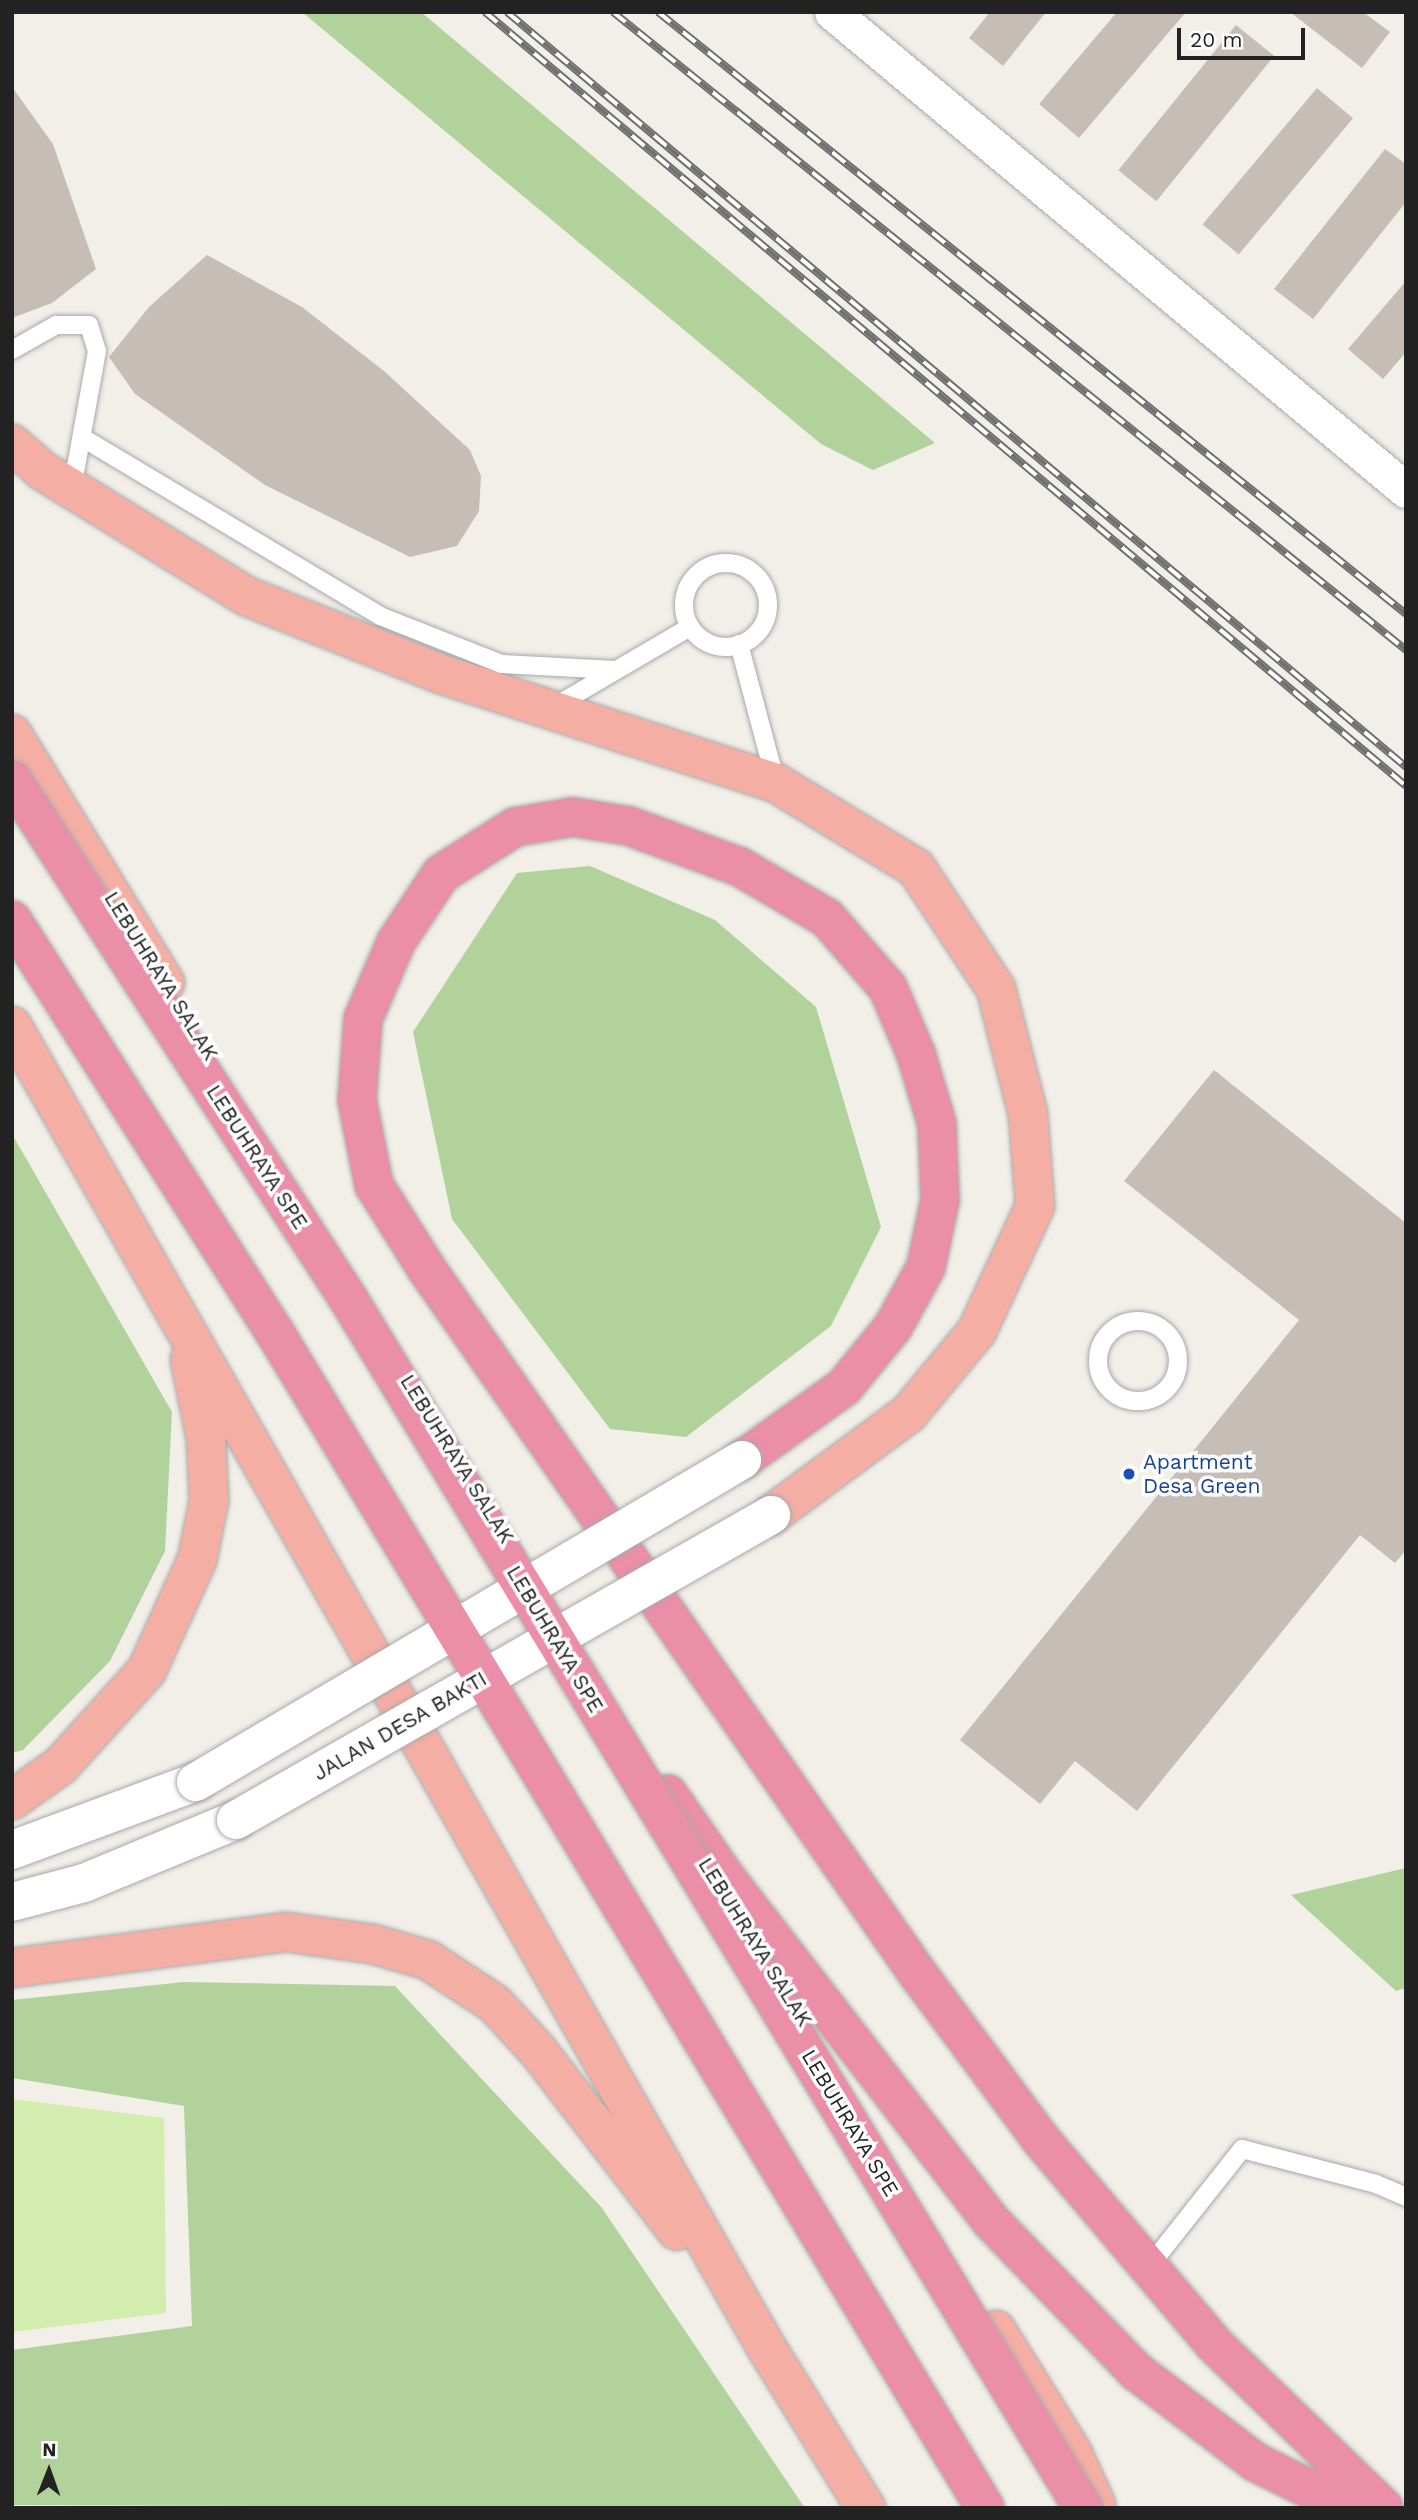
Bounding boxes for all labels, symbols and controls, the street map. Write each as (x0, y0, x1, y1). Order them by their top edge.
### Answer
scale bar (1180, 14, 1308, 58)
text: 20 m (1190, 27, 1242, 52)
street label: LEBUHRAYA SALAK (99, 886, 223, 1066)
street label: LEBUHRAYA SPE (201, 1080, 313, 1234)
street label: LEBUHRAYA SALAK (395, 1369, 519, 1549)
place label: Apartment Desa Green (1143, 1449, 1261, 1499)
marker: Apartment Desa Green (1121, 1466, 1137, 1482)
street label: LEBUHRAYA SPE (501, 1561, 609, 1717)
street label: JALAN DESA BAKTI (308, 1666, 492, 1786)
street label: LEBUHRAYA SALAK (693, 1852, 817, 2032)
street label: LEBUHRAYA SPE (796, 2045, 904, 2201)
north arrow (14, 2436, 84, 2506)
text: N (42, 2438, 57, 2461)

